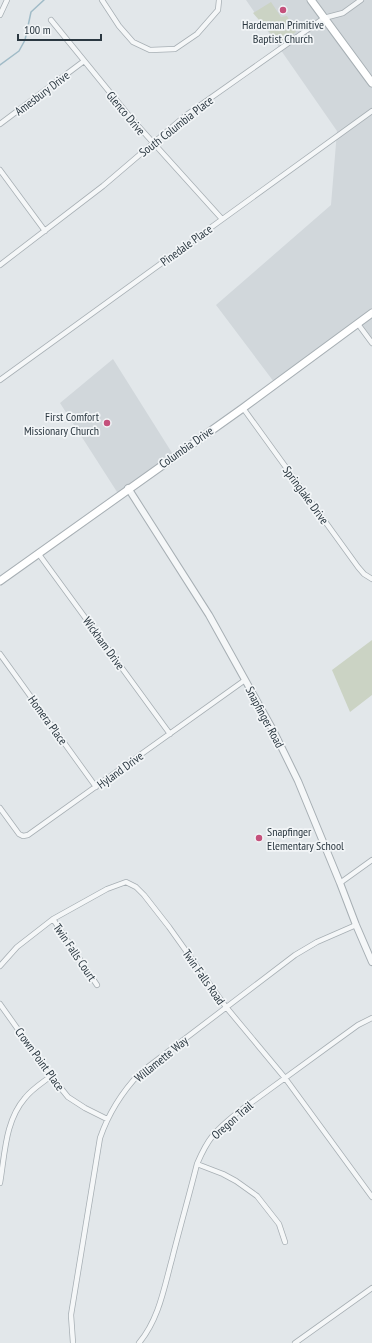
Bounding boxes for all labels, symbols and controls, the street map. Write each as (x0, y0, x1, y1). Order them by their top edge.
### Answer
marker: Hardeman Primitive Baptist Church (278, 5, 288, 15)
scale bar (18, 16, 101, 42)
place label: Hardeman Primitive Baptist Church (242, 17, 324, 46)
text: 100 m (24, 22, 51, 37)
street label: Amesbury Drive (12, 68, 72, 118)
street label: Glenco Drive (103, 88, 149, 138)
street label: South Columbia Place (136, 92, 216, 160)
street label: Pinedale Place (157, 221, 215, 269)
place label: First Comfort Missionary Church (24, 409, 100, 438)
marker: First Comfort Missionary Church (102, 418, 112, 428)
street label: Columbia Drive (156, 423, 216, 471)
street label: Springlake Drive (280, 463, 332, 527)
street label: Wickham Drive (80, 614, 128, 672)
street label: Snapfinger Road (243, 684, 287, 750)
street label: Homera Place (25, 693, 71, 748)
street label: Hyland Drive (94, 748, 146, 792)
place label: Snapfinger Elementary School (267, 824, 344, 853)
marker: Snapfinger Elementary School (254, 833, 264, 843)
street label: Twin Falls Court (50, 920, 100, 984)
street label: Twin Falls Road (179, 946, 229, 1008)
street label: Crown Point Place (12, 1024, 68, 1094)
street label: Willamette Way (131, 1033, 191, 1085)
street label: Oregon Trail (208, 1098, 256, 1142)

